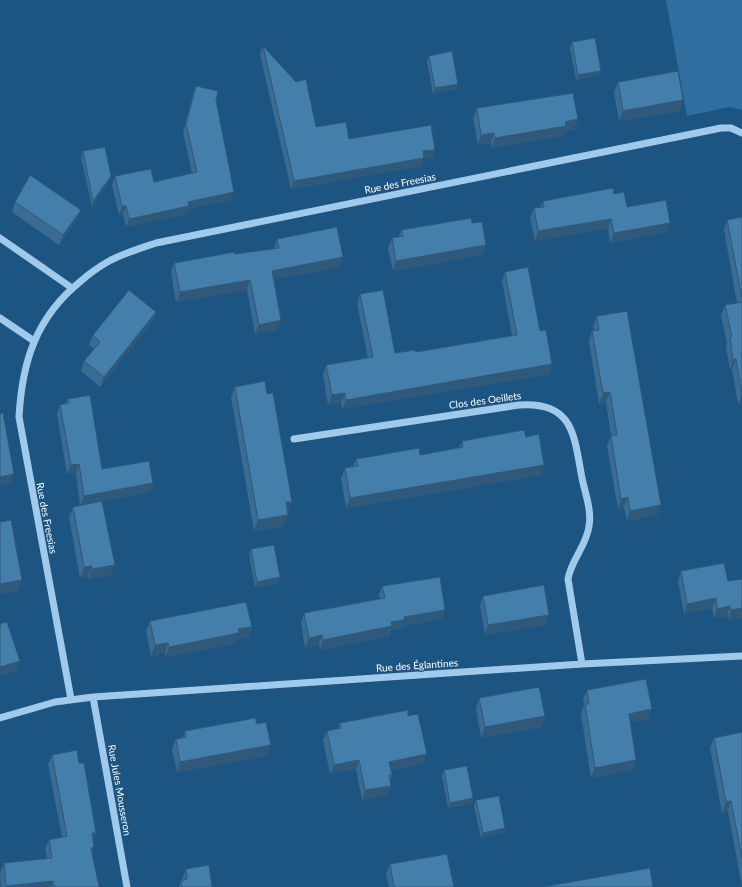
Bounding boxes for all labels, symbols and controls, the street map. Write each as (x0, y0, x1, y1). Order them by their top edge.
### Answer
street label: Rue des Freesias (363, 170, 437, 196)
street label: Clos des Oeillets (448, 389, 522, 411)
street label: Rue des Freesias (34, 481, 60, 555)
street label: Rue des Églantines (376, 656, 458, 674)
street label: Rue Jules Mousseron (106, 743, 134, 837)

